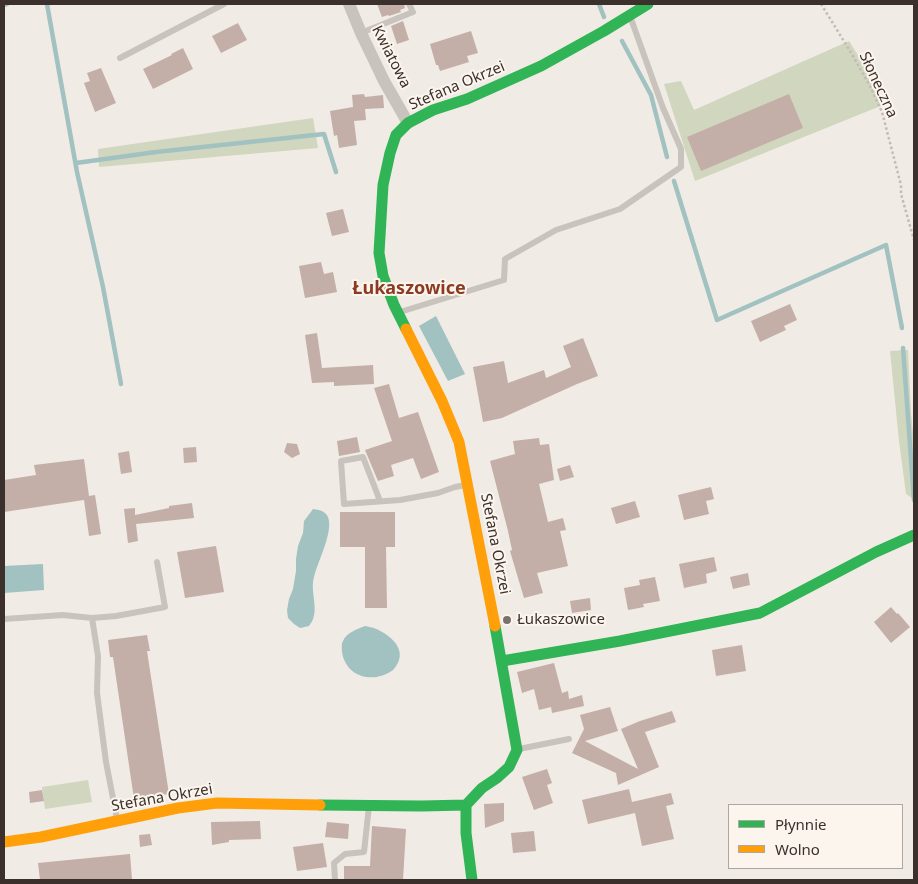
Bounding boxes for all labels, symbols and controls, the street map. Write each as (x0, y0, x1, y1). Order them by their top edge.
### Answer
street label: Kwiatowa (368, 23, 414, 91)
street label: Słoneczna (855, 49, 901, 121)
street label: Stefana Okrzei (406, 58, 508, 114)
district label: Łukaszowice (352, 278, 466, 300)
street label: Stefana Okrzei (476, 492, 514, 596)
place label: Łukaszowice (517, 611, 605, 629)
marker: Łukaszowice (501, 614, 513, 626)
street label: Stefana Okrzei (110, 780, 214, 816)
legend (728, 804, 903, 869)
text: Płynnie (775, 814, 826, 834)
text: Wolno (775, 839, 820, 859)

